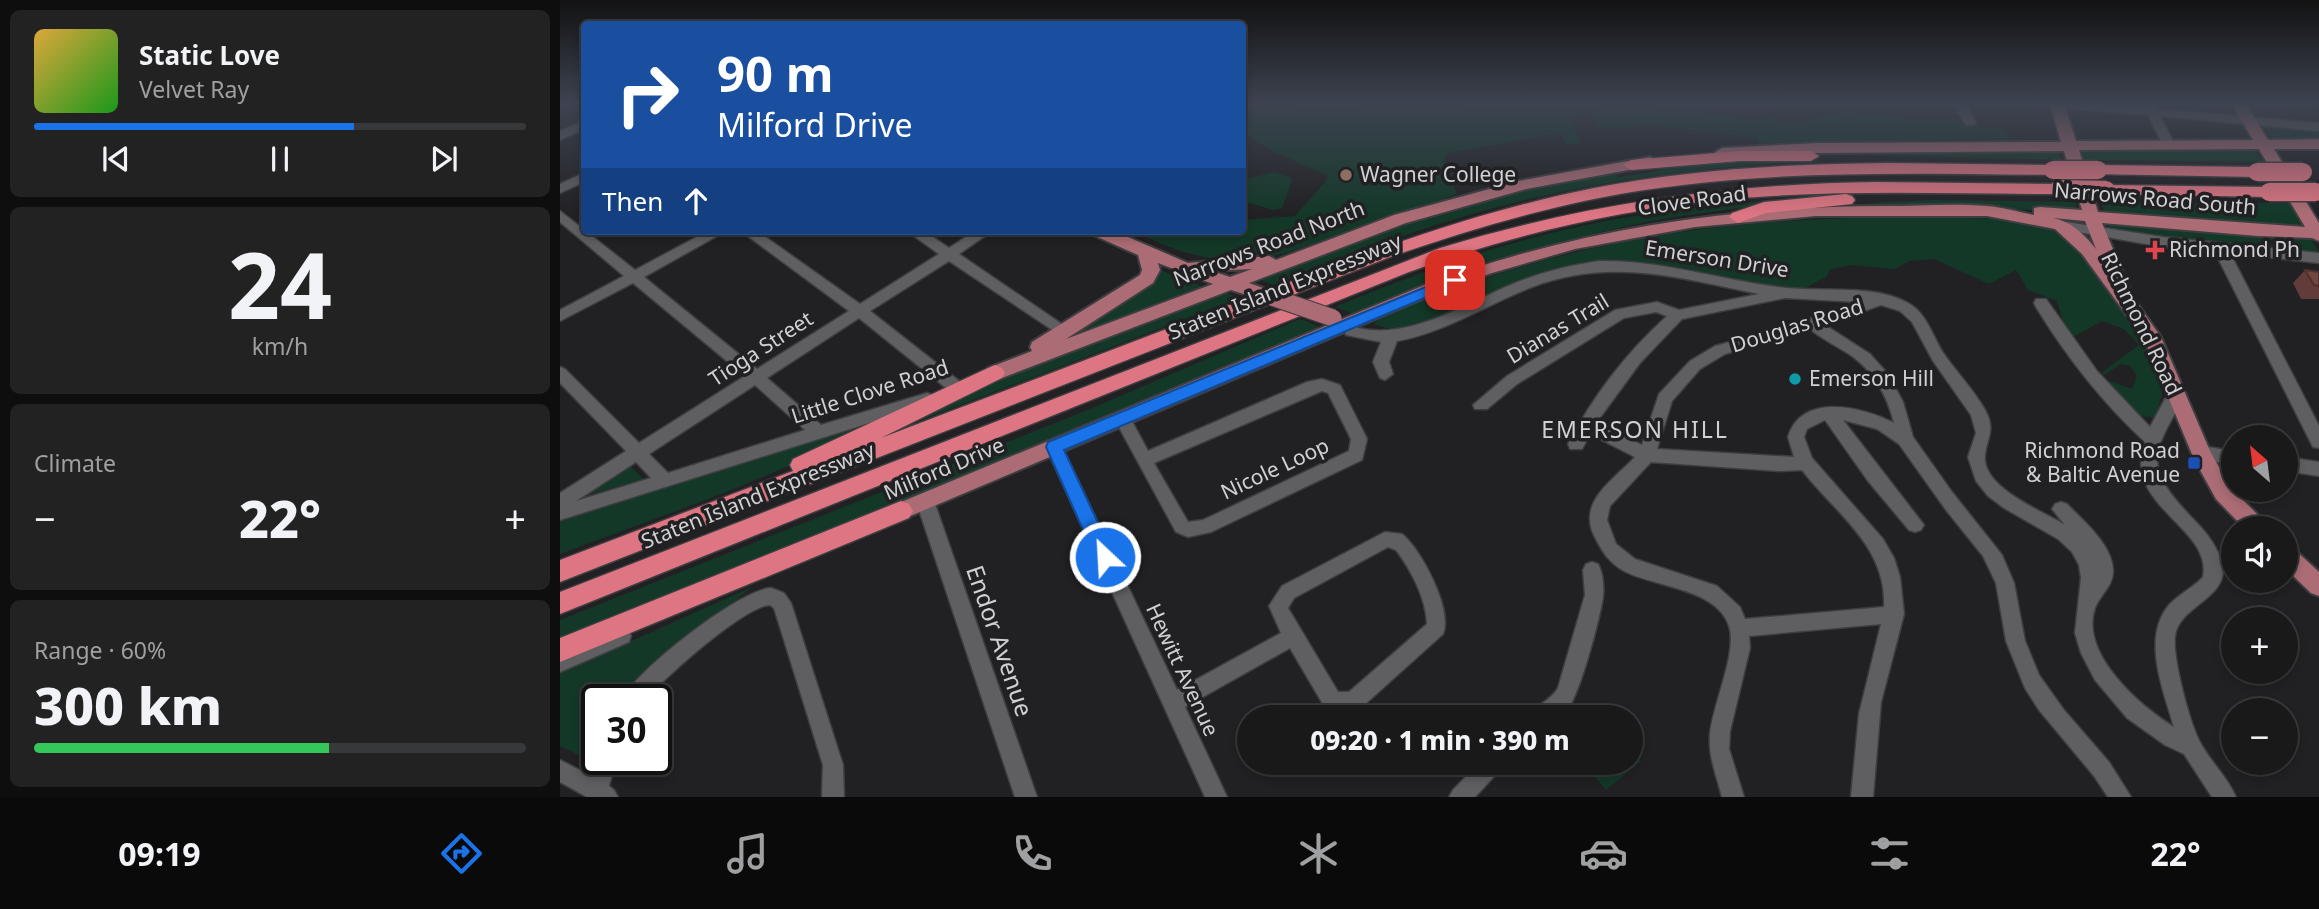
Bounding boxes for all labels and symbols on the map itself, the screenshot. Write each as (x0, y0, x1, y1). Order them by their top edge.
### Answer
place label: Wagner College (1360, 160, 1516, 188)
marker: Wagner College (1338, 167, 1354, 183)
street label: Narrows Road South (2053, 175, 2257, 221)
street label: Clove Road (1636, 179, 1748, 221)
street label: Narrows Road North (1169, 194, 1368, 292)
street label: Staten Island Expressway (1164, 226, 1406, 346)
street label: Emerson Drive (1643, 233, 1791, 283)
place label: Richmond Ph (2169, 235, 2300, 263)
marker: Richmond Ph (2147, 242, 2163, 258)
street label: Richmond Road (2095, 247, 2189, 400)
pin (1425, 250, 1485, 310)
street label: Dianas Trail (1501, 287, 1614, 370)
street label: Douglas Road (1727, 292, 1866, 358)
street label: Tioga Street (703, 304, 818, 392)
street label: Little Clove Road (788, 352, 952, 430)
place label: Emerson Hill (1809, 364, 1934, 392)
marker: Emerson Hill (1787, 371, 1803, 387)
district label: EMERSON HILL (1541, 413, 1729, 445)
north arrow (2221, 425, 2298, 502)
street label: Milford Drive (879, 430, 1008, 506)
street label: Nicole Loop (1216, 431, 1333, 505)
street label: Staten Island Expressway (637, 435, 879, 555)
place label: Richmond Road & Baltic Avenue (2024, 436, 2180, 488)
marker: Richmond Road & Baltic Avenue (2186, 455, 2202, 471)
position arrow (1068, 520, 1142, 594)
street label: Endor Avenue (959, 561, 1042, 721)
street label: Hewitt Avenue (1140, 599, 1226, 740)
speed limit sign: 30 (581, 684, 672, 775)

